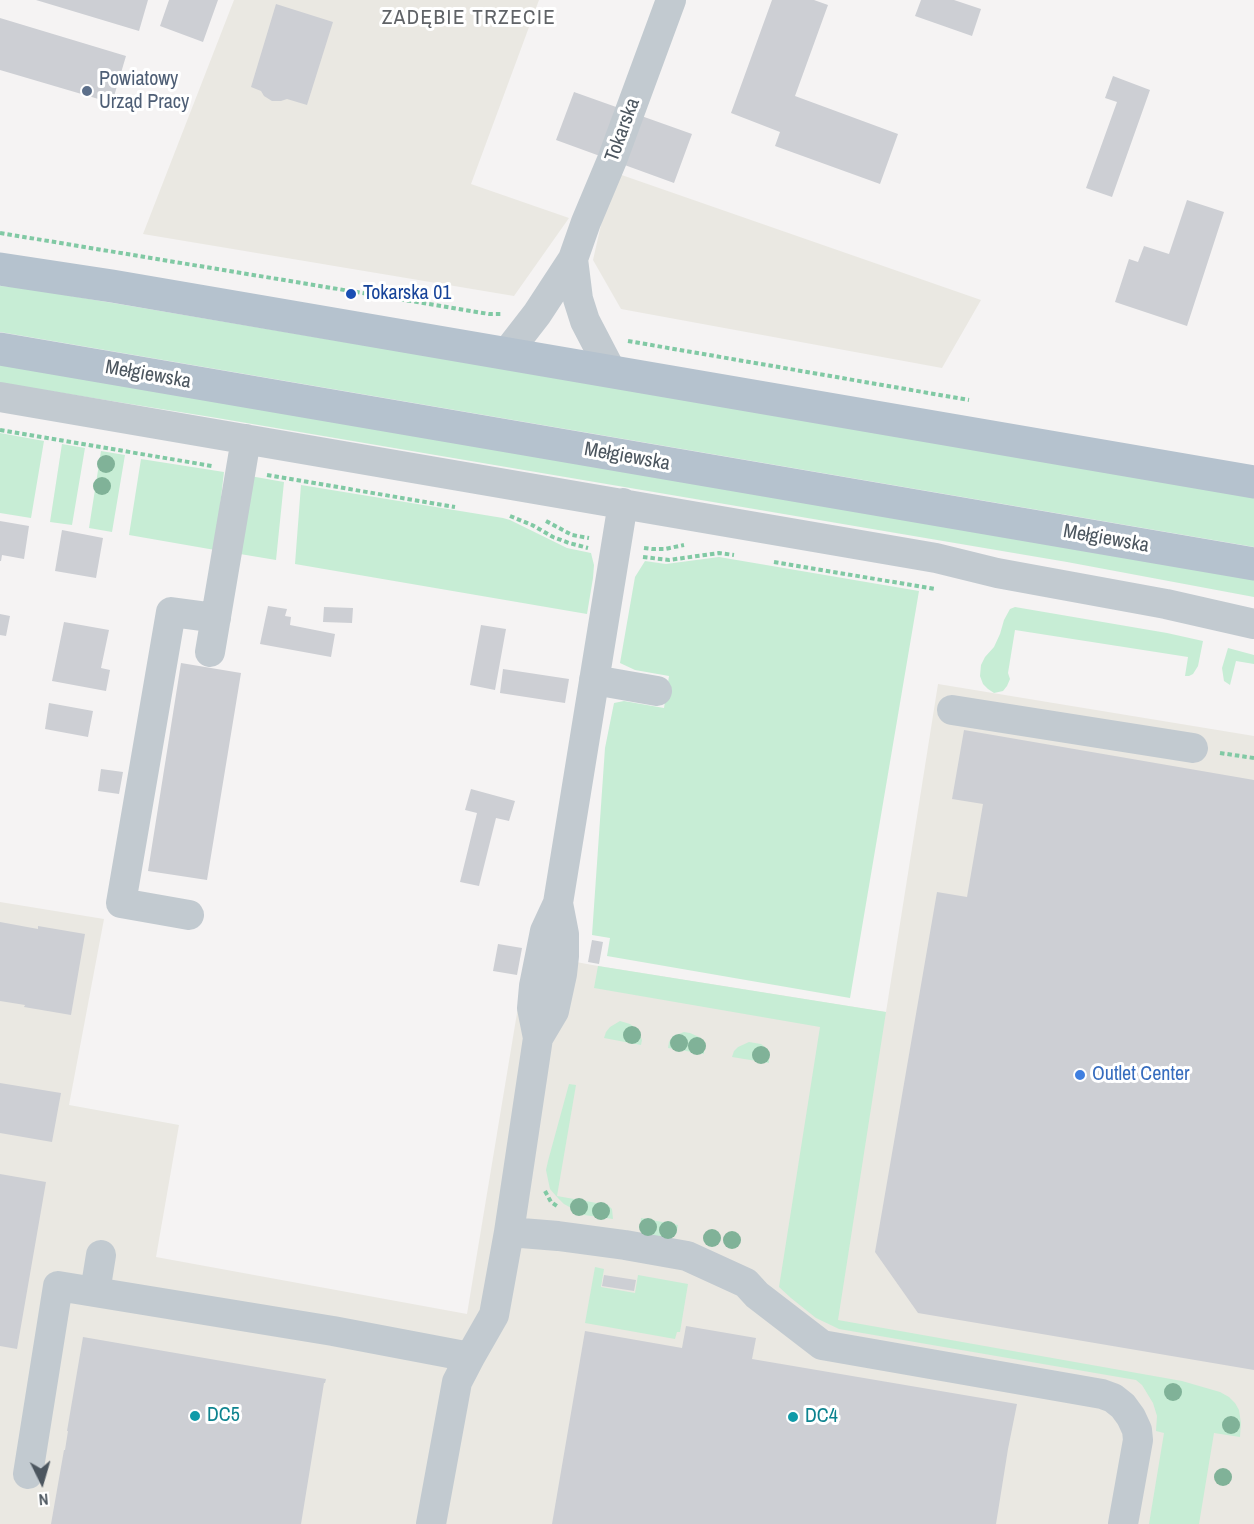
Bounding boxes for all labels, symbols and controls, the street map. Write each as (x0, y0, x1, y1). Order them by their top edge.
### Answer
district label: ZADĘBIE TRZECIE (382, 5, 556, 31)
place label: Powiatowy Urząd Pracy (99, 68, 189, 115)
marker: Powiatowy Urząd Pracy (80, 84, 94, 98)
street label: Tokarska (601, 95, 645, 165)
place label: Tokarska 01 (363, 282, 451, 306)
marker: Tokarska 01 (344, 287, 358, 301)
street label: Mełgiewska (103, 356, 193, 394)
street label: Mełgiewska (582, 438, 672, 476)
street label: Mełgiewska (1061, 520, 1151, 558)
place label: Outlet Center (1092, 1063, 1190, 1087)
marker: Outlet Center (1073, 1068, 1087, 1082)
place label: DC5 (207, 1404, 240, 1428)
place label: DC4 (805, 1405, 838, 1429)
marker: DC5 (188, 1409, 202, 1423)
marker: DC4 (786, 1410, 800, 1424)
north arrow (12, 1452, 72, 1512)
text: N (38, 1489, 49, 1511)

